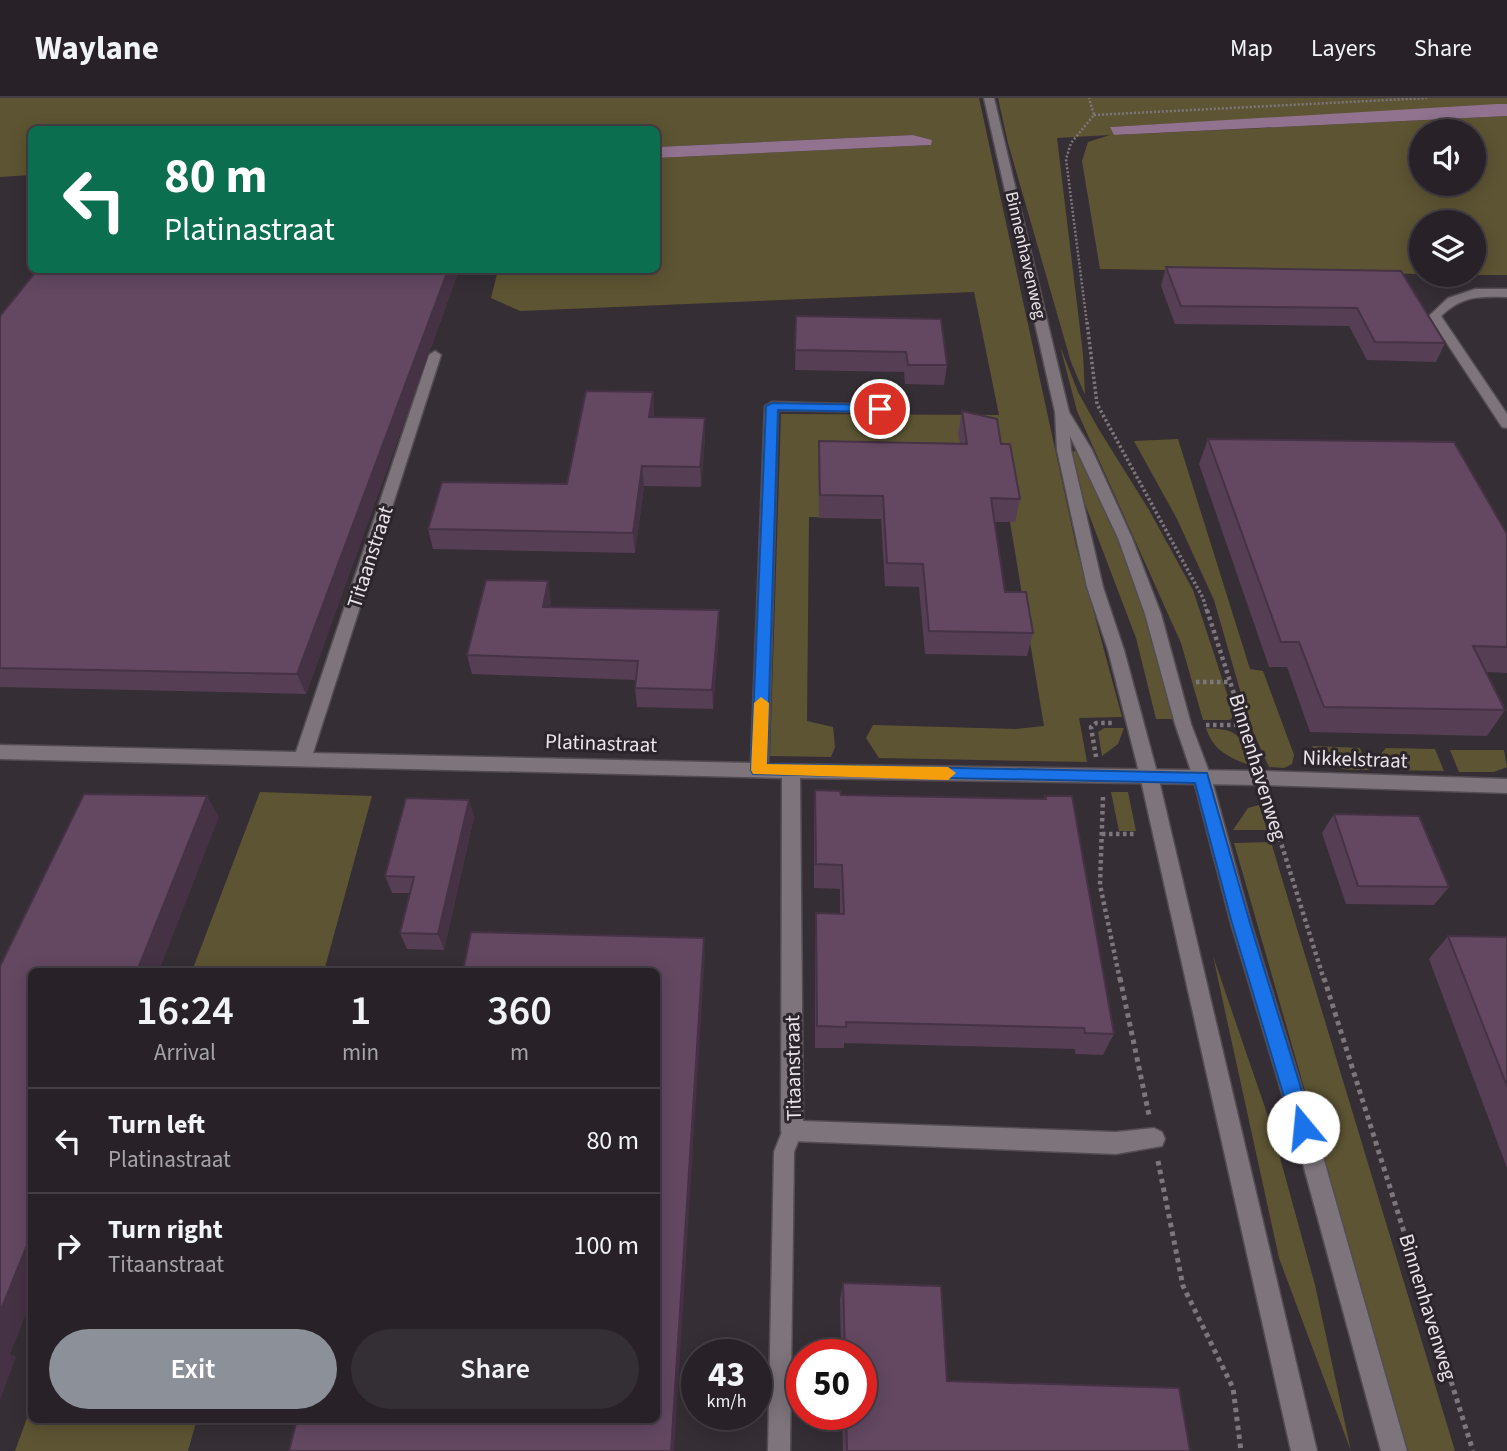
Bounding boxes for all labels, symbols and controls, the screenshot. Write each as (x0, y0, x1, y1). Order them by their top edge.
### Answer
text: Waylane (35, 25, 159, 72)
text: Map (1230, 31, 1273, 66)
text: Layers (1311, 31, 1376, 66)
text: Share (1414, 31, 1472, 66)
map controls (1409, 119, 1486, 287)
button: sound (1409, 119, 1486, 196)
text: 80 m (164, 142, 268, 212)
icon: left (49, 154, 140, 245)
street label: Binnenhavenweg (999, 189, 1052, 321)
text: Platinastraat (164, 207, 335, 253)
button: layers (1409, 210, 1486, 287)
pin (850, 379, 910, 439)
icon: arrive (861, 390, 899, 428)
street label: Titaanstraat (339, 502, 401, 612)
street label: Binnenhavenweg (1221, 690, 1295, 844)
street label: Platinastraat (544, 726, 658, 760)
street label: Nikkelstraat (1302, 742, 1408, 776)
text: 16:24 (136, 981, 234, 1041)
text: 1 (350, 981, 371, 1041)
text: 360 (487, 981, 552, 1041)
street label: Titaanstraat (777, 1015, 809, 1121)
text: Arrival (154, 1036, 216, 1069)
text: min (342, 1036, 379, 1069)
text: m (510, 1036, 529, 1069)
position arrow (1266, 1090, 1340, 1164)
text: Turn left (108, 1106, 205, 1143)
icon: left (49, 1122, 87, 1160)
text: 80 m (586, 1122, 639, 1159)
text: Platinastraat (108, 1143, 231, 1176)
text: Turn right (108, 1211, 223, 1248)
icon: right (49, 1227, 87, 1265)
text: 100 m (573, 1227, 639, 1264)
street label: Binnenhavenweg (1391, 1230, 1465, 1384)
text: Titaanstraat (108, 1248, 224, 1281)
button: Exit (49, 1329, 337, 1409)
button: Share (351, 1329, 639, 1409)
speed limit sign: 50 (786, 1339, 877, 1430)
text: 43 (708, 1350, 745, 1400)
text: km/h (707, 1389, 746, 1414)

